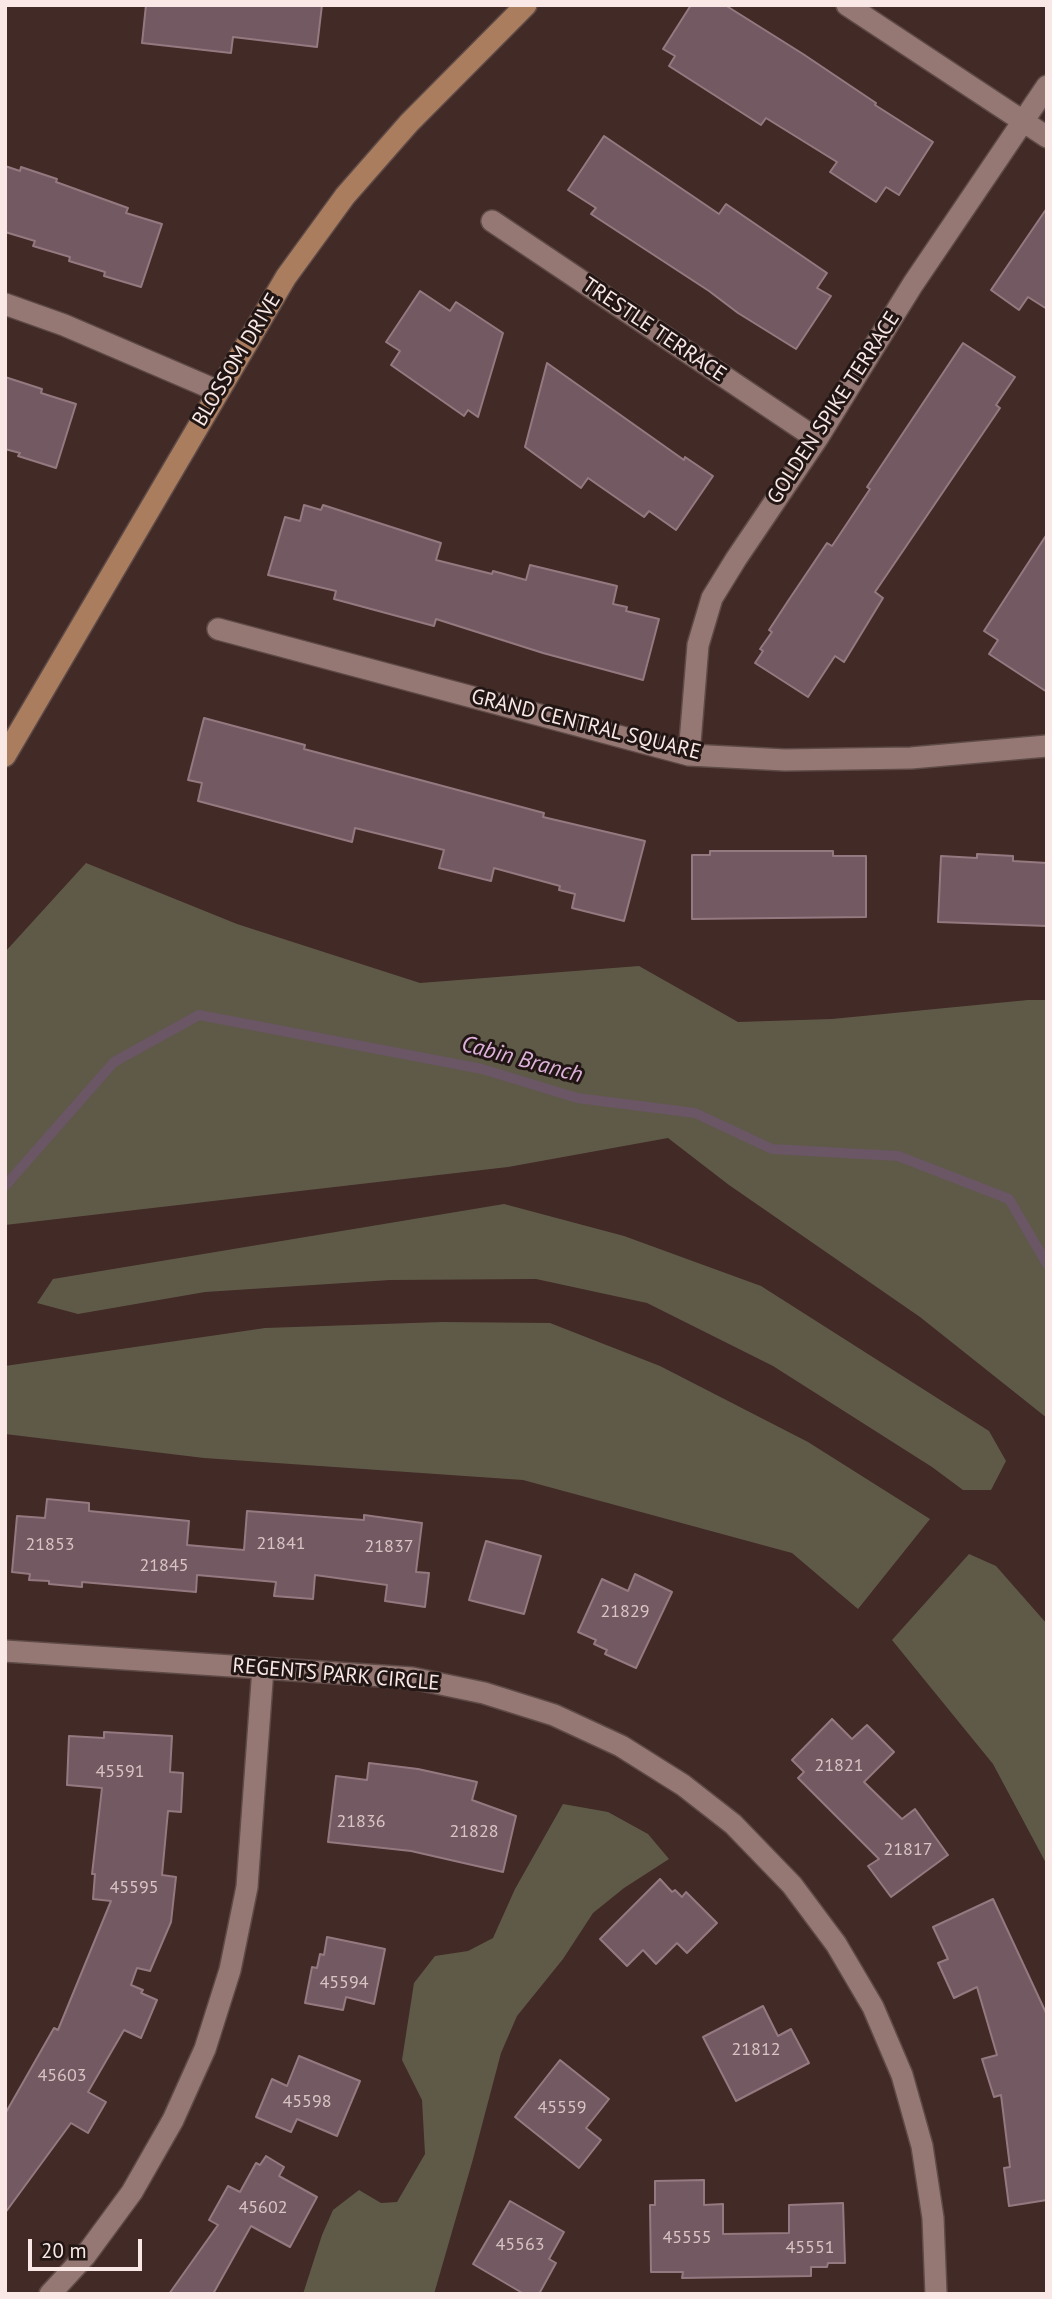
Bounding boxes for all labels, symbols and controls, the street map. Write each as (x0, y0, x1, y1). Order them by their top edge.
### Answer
street label: TRESTLE TERRACE (577, 272, 731, 388)
street label: BLOSSOM DRIVE (187, 289, 287, 431)
street label: GOLDEN SPIKE TERRACE (762, 307, 906, 509)
street label: GRAND CENTRAL SQUARE (469, 684, 703, 766)
water label: Cabin Branch (458, 1031, 586, 1089)
house number: 21841 (256, 1533, 306, 1555)
house number: 21853 (25, 1534, 75, 1556)
house number: 21837 (364, 1536, 414, 1558)
house number: 21845 (139, 1555, 189, 1577)
house number: 21829 (600, 1601, 650, 1623)
street label: REGENTS PARK CIRCLE (231, 1653, 441, 1697)
house number: 21821 (814, 1755, 864, 1777)
house number: 45591 (95, 1761, 145, 1783)
house number: 21836 (336, 1811, 386, 1833)
house number: 21828 (449, 1821, 499, 1843)
house number: 21817 (883, 1839, 933, 1861)
house number: 45595 (109, 1877, 159, 1899)
house number: 45594 (319, 1972, 369, 1994)
house number: 21812 (731, 2039, 781, 2061)
house number: 45603 (37, 2065, 87, 2087)
house number: 45598 (282, 2091, 332, 2113)
house number: 45559 (537, 2097, 587, 2119)
house number: 45602 (238, 2197, 288, 2219)
scale bar (32, 2226, 145, 2270)
house number: 45555 (662, 2227, 712, 2249)
house number: 45563 (495, 2234, 545, 2256)
text: 20 m (41, 2237, 87, 2264)
house number: 45551 (785, 2237, 835, 2259)

